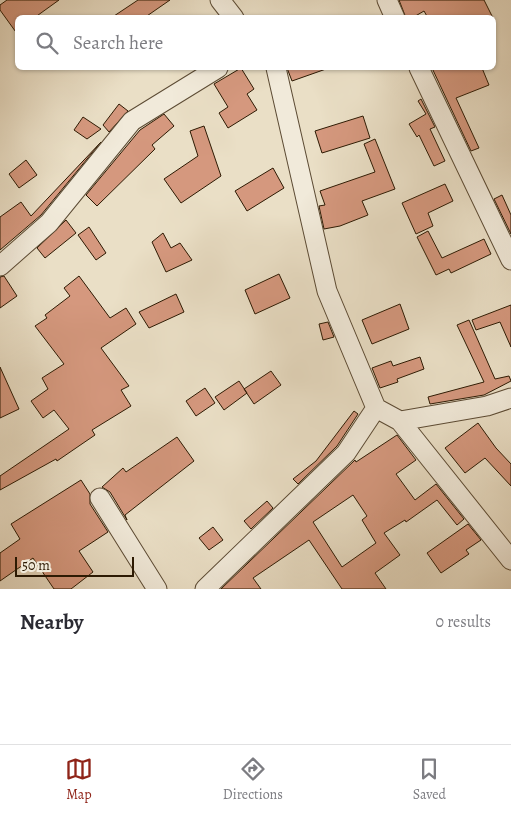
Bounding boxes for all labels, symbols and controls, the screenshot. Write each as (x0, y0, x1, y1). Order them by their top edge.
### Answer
search box (15, 15, 496, 70)
icon: search (33, 29, 61, 57)
text: Search here (73, 30, 163, 56)
scale bar (15, 554, 134, 577)
text: 50 m (22, 556, 50, 575)
text: Nearby (20, 608, 83, 636)
text: 0 results (435, 611, 491, 633)
tab: Map (65, 755, 93, 804)
tab: Directions (223, 755, 283, 804)
tab: Saved (413, 755, 446, 804)

